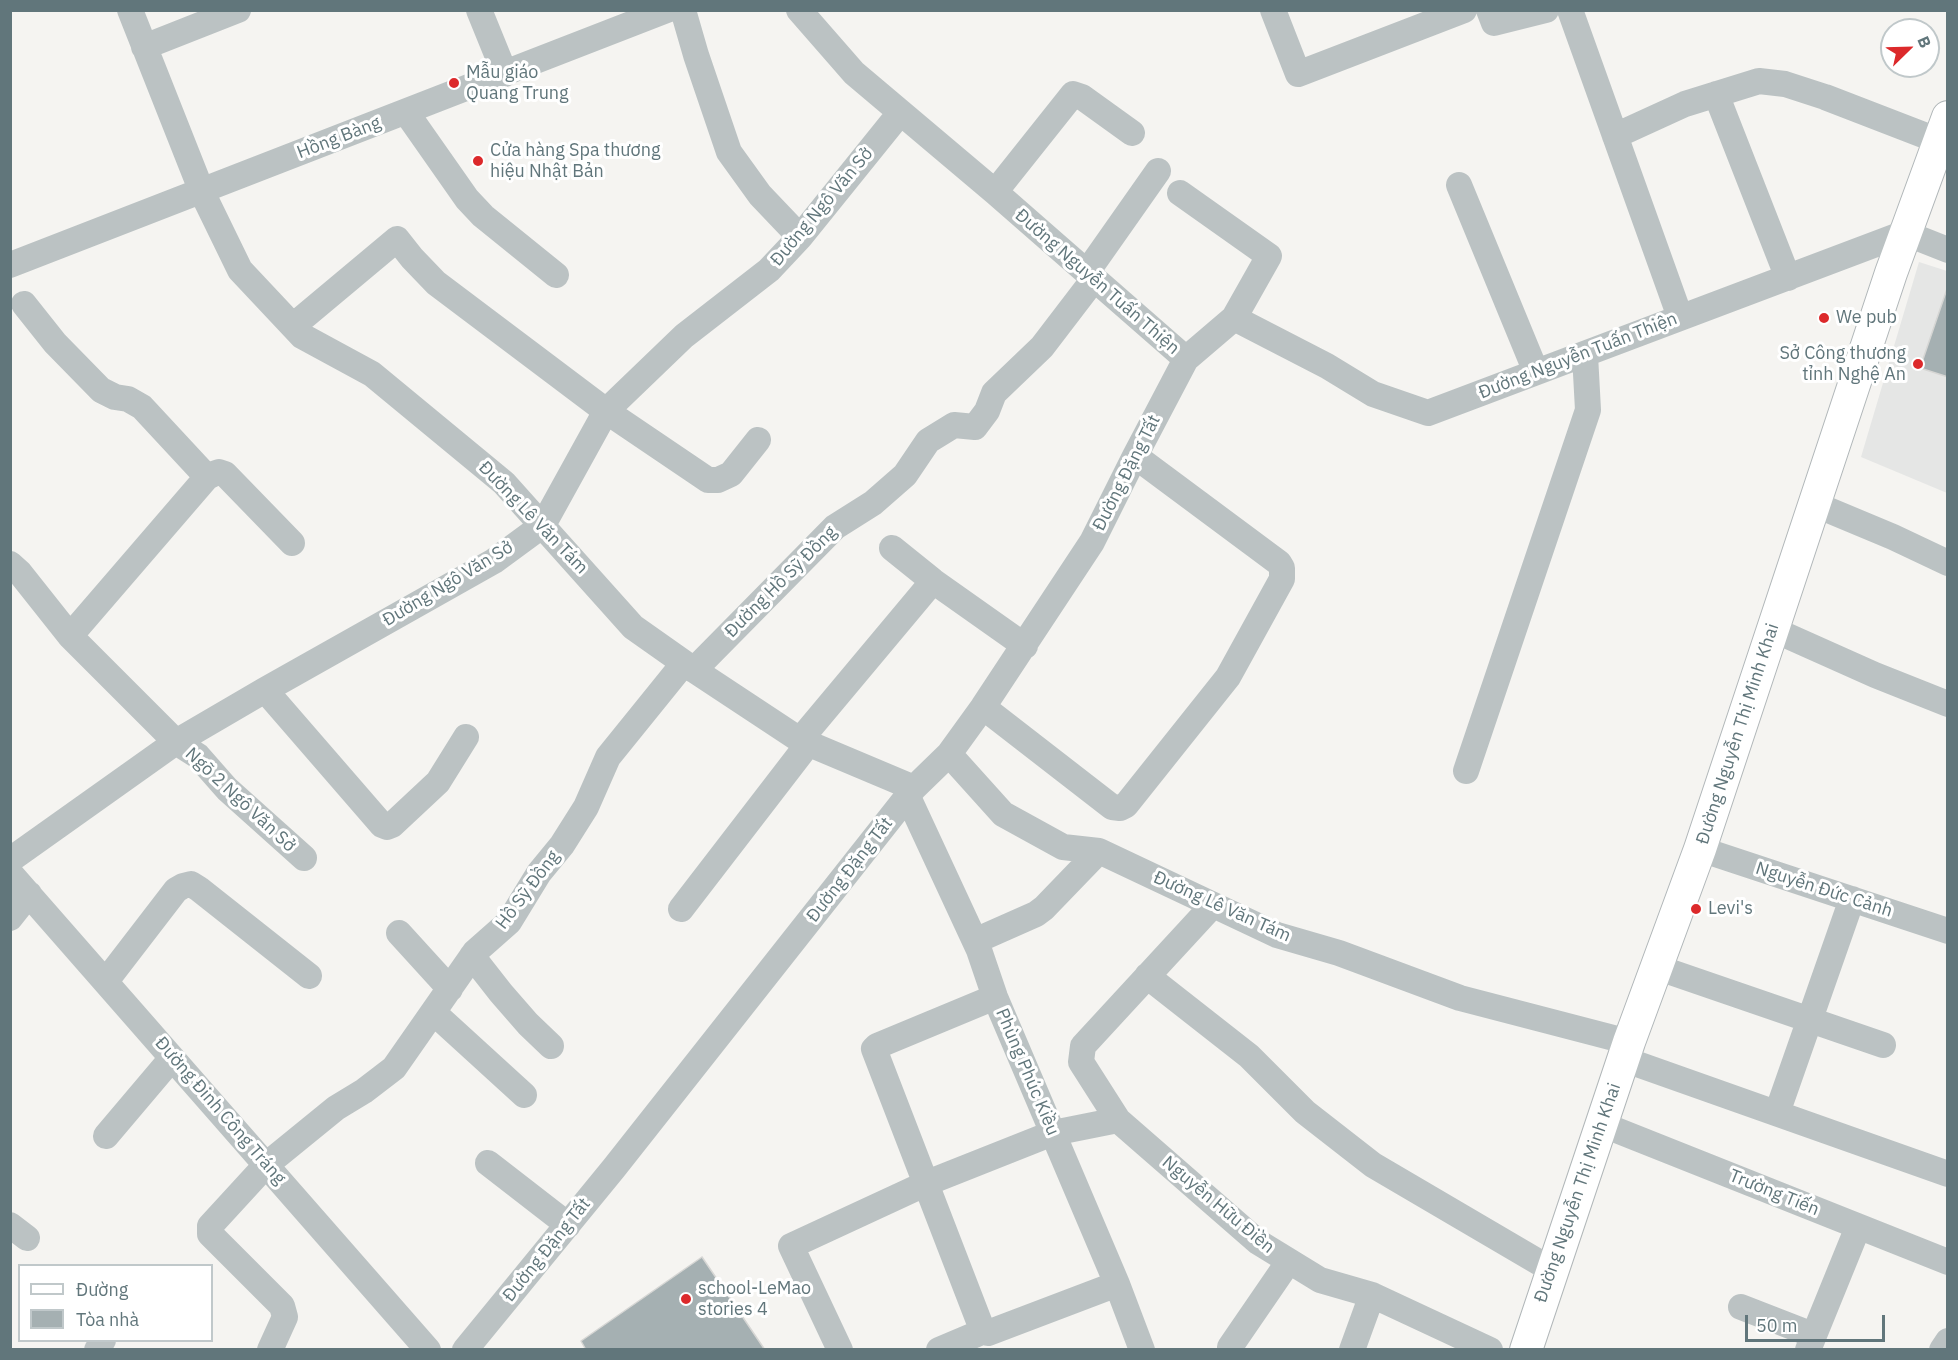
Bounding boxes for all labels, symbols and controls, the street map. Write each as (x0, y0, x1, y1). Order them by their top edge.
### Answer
north arrow (1880, 18, 1940, 78)
text: B (1913, 33, 1936, 51)
place label: Mẫu giáo Quang Trung (466, 62, 569, 104)
marker: Mẫu giáo Quang Trung (447, 76, 461, 90)
street label: Hồng Bàng (294, 112, 384, 164)
place label: Cửa hàng Spa thương hiệu Nhật Bản (490, 140, 660, 182)
street label: Đường Ngô Văn Sở (766, 143, 878, 271)
marker: Cửa hàng Spa thương hiệu Nhật Bản (471, 154, 485, 168)
street label: Đường Nguyễn Tuấn Thiện (1010, 205, 1184, 359)
place label: We pub (1836, 307, 1897, 329)
street label: Đường Nguyễn Tuấn Thiện (1476, 308, 1680, 404)
marker: We pub (1817, 311, 1831, 325)
place label: Sở Công thương tỉnh Nghệ An (1779, 343, 1906, 386)
marker: Sở Công thương tỉnh Nghệ An (1911, 357, 1925, 371)
street label: Đường Đặng Tất (1089, 411, 1165, 535)
street label: Đường Lê Văn Tám (474, 457, 592, 579)
street label: Đường Hồ Sỹ Đồng (721, 522, 841, 642)
street label: Đường Ngô Văn Sở (379, 537, 517, 631)
street label: Đường Nguyễn Thị Minh Khai (1692, 621, 1784, 847)
street label: Ngõ 2 Ngô Văn Sở (180, 743, 300, 857)
street label: Đường Đặng Tất (802, 813, 898, 927)
street label: Hồ Sỹ Đồng (491, 846, 565, 934)
street label: Nguyễn Đức Cảnh (1753, 858, 1895, 922)
street label: Đường Lê Văn Tám (1150, 867, 1294, 947)
place label: Levi's (1708, 898, 1753, 920)
marker: Levi's (1689, 902, 1703, 916)
street label: Phùng Phúc Kiều (990, 1005, 1064, 1139)
street label: Đường Đinh Công Tráng (150, 1033, 290, 1189)
street label: Đường Nguyễn Thị Minh Khai (1530, 1080, 1626, 1306)
street label: Nguyễn Hữu Điền (1158, 1152, 1278, 1258)
street label: Trường Tiến (1726, 1165, 1822, 1221)
street label: Đường Đặng Tất (499, 1194, 595, 1306)
legend (18, 1264, 213, 1342)
text: Đường (76, 1278, 128, 1301)
place label: school-LeMao stories 4 (698, 1278, 811, 1320)
marker: school-LeMao stories 4 (679, 1292, 693, 1306)
scale bar (1748, 1303, 1888, 1341)
text: Tòa nhà (76, 1308, 139, 1331)
text: 50 m (1756, 1314, 1798, 1337)

